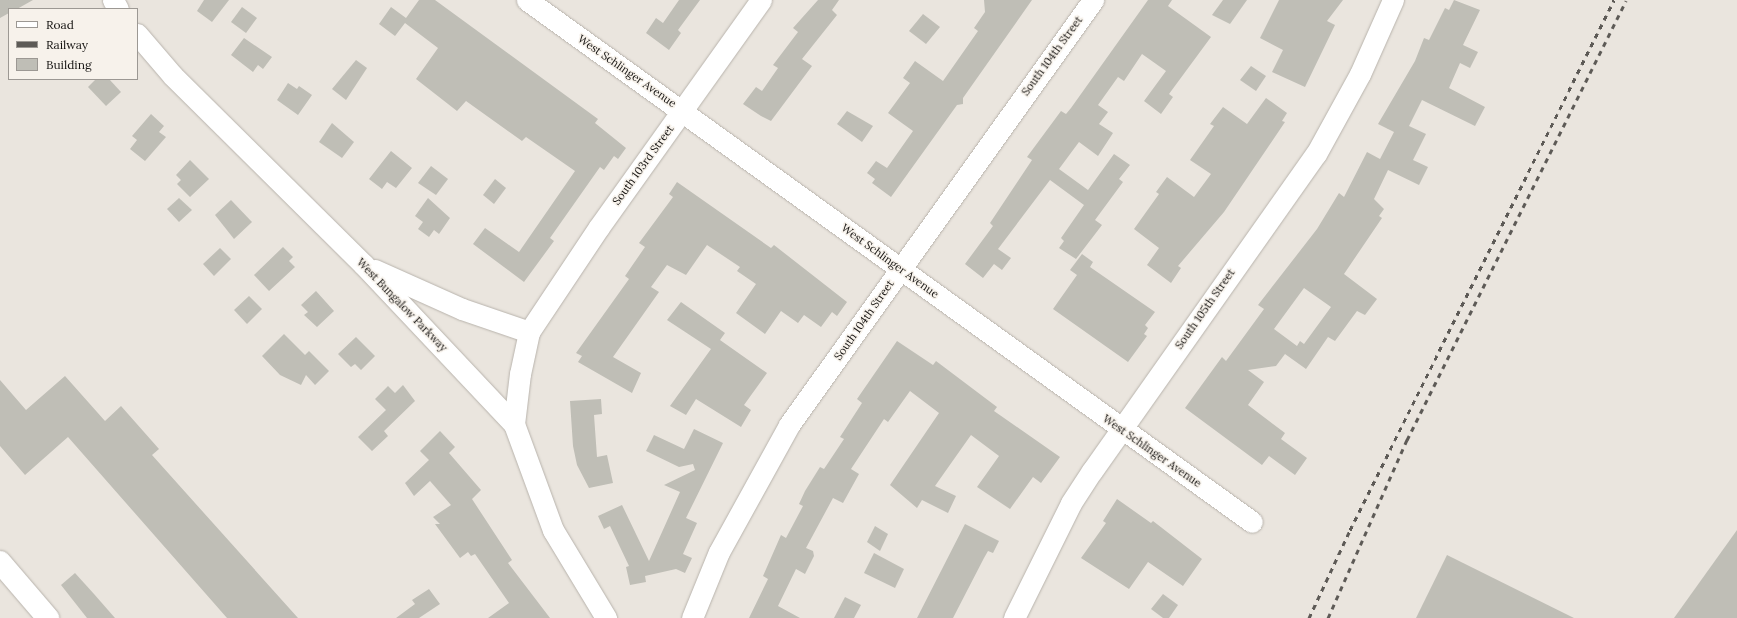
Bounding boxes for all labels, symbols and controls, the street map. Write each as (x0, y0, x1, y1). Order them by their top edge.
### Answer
legend (8, 8, 138, 80)
street label: South 104th Street (1019, 14, 1085, 98)
text: Road (46, 17, 74, 32)
street label: West Schlinger Avenue (575, 32, 679, 110)
text: Railway (46, 37, 88, 52)
text: Building (46, 57, 92, 72)
street label: South 103rd Street (610, 123, 676, 207)
street label: West Schlinger Avenue (839, 221, 941, 301)
street label: West Bungalow Parkway (354, 256, 450, 354)
street label: South 105th Street (1172, 266, 1238, 352)
street label: South 104th Street (831, 277, 897, 363)
street label: West Schlinger Avenue (1100, 412, 1204, 490)

